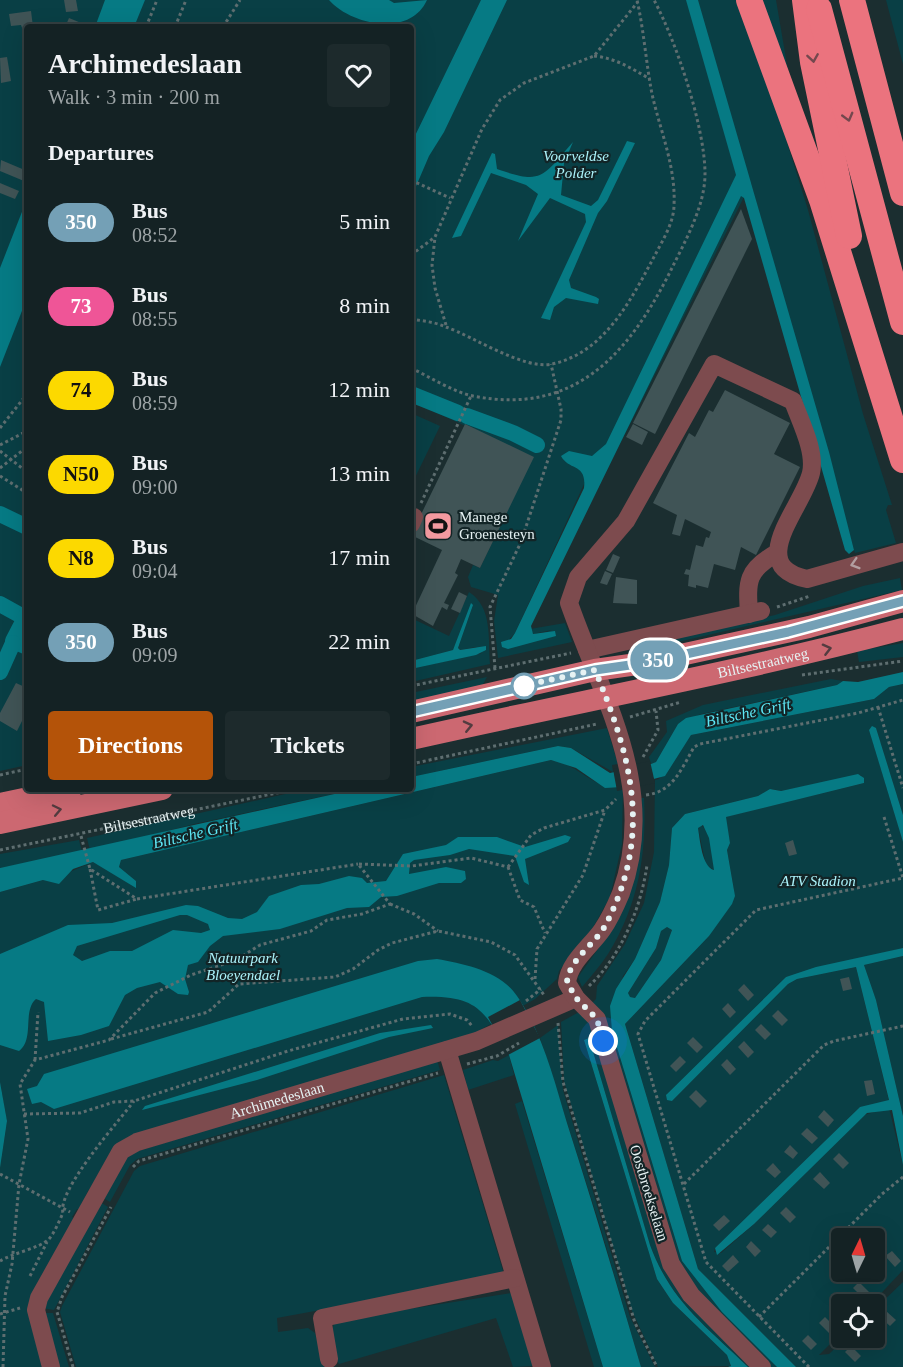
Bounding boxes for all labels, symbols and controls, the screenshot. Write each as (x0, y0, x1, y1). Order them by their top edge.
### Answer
button: heart (327, 44, 390, 107)
text: Archimedeslaan (48, 48, 242, 79)
one-way arrow (806, 53, 818, 63)
text: Walk · 3 min · 200 m (48, 86, 220, 108)
one-way arrow (841, 112, 853, 122)
text: Departures (48, 140, 154, 165)
park label: Voorveldse Polder (543, 148, 609, 181)
text: Bus (132, 198, 167, 223)
text: 5 min (339, 209, 390, 234)
text: 350 (65, 210, 97, 234)
text: 08:52 (132, 224, 178, 246)
text: Bus (132, 282, 167, 307)
text: 8 min (339, 293, 390, 318)
text: 73 (71, 294, 92, 318)
text: 08:55 (132, 308, 178, 330)
text: Bus (132, 366, 167, 391)
text: 12 min (328, 377, 390, 402)
text: 74 (71, 378, 92, 402)
text: 08:59 (132, 392, 178, 414)
text: Bus (132, 450, 167, 475)
text: 13 min (328, 461, 390, 486)
text: N50 (63, 462, 99, 486)
text: 09:00 (132, 476, 178, 498)
place label: Manege Groenesteyn (459, 509, 535, 542)
sports icon: Manege Groenesteyn (422, 510, 454, 542)
text: Bus (132, 534, 167, 559)
text: 17 min (328, 545, 390, 570)
text: N8 (68, 546, 94, 570)
one-way arrow (850, 557, 861, 569)
text: 09:04 (132, 560, 178, 582)
text: Bus (132, 618, 167, 643)
text: 22 min (328, 629, 390, 654)
text: 350 (65, 630, 97, 654)
line badge: 350 (624, 640, 692, 680)
one-way arrow (822, 643, 832, 656)
text: 09:09 (132, 644, 178, 666)
street label: Biltsestraatweg (716, 645, 810, 681)
text: 350 (642, 648, 674, 672)
unlabelled marker (511, 673, 537, 699)
water label: Biltsche Grift (704, 695, 793, 731)
button: Directions (48, 711, 213, 780)
button: Tickets (225, 711, 390, 780)
one-way arrow (463, 720, 473, 733)
street label: Biltsestraatweg (102, 802, 196, 837)
one-way arrow (52, 805, 62, 818)
water label: Biltsche Grift (151, 815, 240, 852)
park label: ATV Stadion (779, 873, 856, 889)
park label: Natuurpark Bloeyendael (206, 950, 280, 983)
your location (588, 1026, 618, 1056)
street label: Archimedeslaan (228, 1079, 326, 1122)
street label: Oostbroekselaan (627, 1143, 671, 1244)
north arrow (831, 1228, 885, 1282)
map controls (831, 1228, 885, 1348)
button: locate (831, 1294, 885, 1348)

